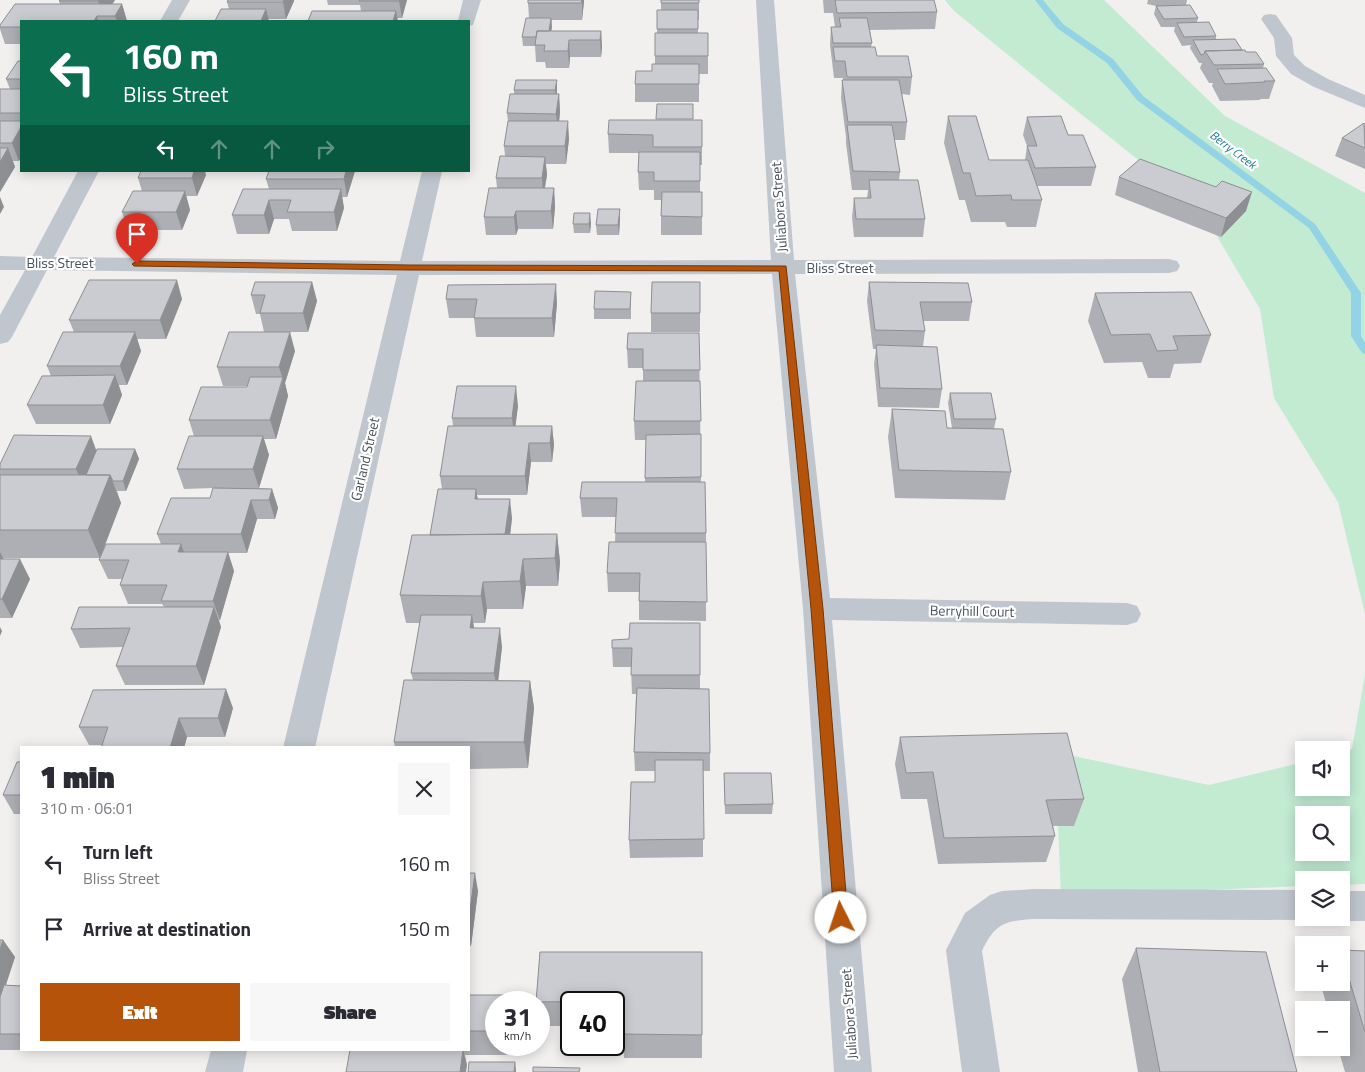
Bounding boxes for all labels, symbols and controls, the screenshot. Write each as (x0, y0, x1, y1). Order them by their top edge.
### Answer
text: 160 m (123, 29, 219, 83)
icon: left (40, 40, 105, 105)
text: Bliss Street (123, 77, 228, 111)
water label: Berry Creek (1206, 126, 1262, 175)
icon: left (152, 135, 180, 163)
icon: ahead (205, 135, 233, 163)
icon: ahead (258, 135, 286, 163)
icon: right (311, 135, 339, 163)
street label: Juliabora Street (765, 161, 792, 253)
pin (116, 213, 158, 264)
icon: arrive (123, 220, 151, 248)
street label: Bliss Street (26, 252, 94, 273)
street label: Bliss Street (806, 257, 874, 278)
street label: Garland Street (345, 415, 384, 503)
street label: Berryhill Court (930, 599, 1014, 622)
map controls (1295, 741, 1350, 1056)
button: sound (1295, 741, 1350, 796)
text: 1 min (40, 754, 115, 800)
button: close (398, 763, 450, 815)
text: 310 m · 06:01 (40, 796, 134, 820)
button: search (1295, 806, 1350, 861)
text: Turn left (83, 837, 153, 866)
text: 160 m (398, 849, 450, 878)
icon: left (40, 850, 68, 878)
text: Bliss Street (83, 866, 160, 890)
button: layers (1295, 871, 1350, 926)
position arrow (814, 891, 866, 943)
text: Arrive at destination (83, 914, 251, 943)
text: 150 m (398, 914, 450, 943)
icon: arrive (40, 915, 68, 943)
button: + (1295, 936, 1350, 991)
street label: Juliabora Street (835, 968, 862, 1060)
button: Exit (40, 983, 240, 1041)
button: Share (250, 983, 450, 1041)
speed limit sign: 40 (560, 991, 625, 1056)
text: 31 (503, 998, 532, 1036)
button: − (1295, 1001, 1350, 1056)
text: km/h (504, 1026, 531, 1045)

